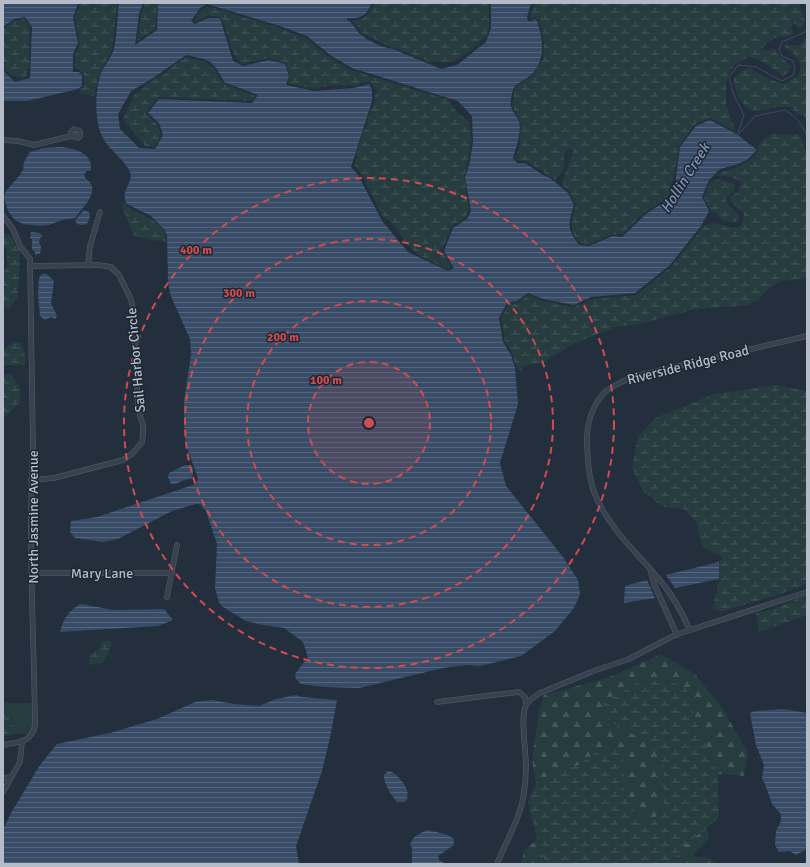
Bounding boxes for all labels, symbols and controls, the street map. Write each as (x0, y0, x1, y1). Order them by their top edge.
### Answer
water label: Hollin Creek (656, 139, 714, 216)
text: 400 m (180, 243, 212, 258)
text: 300 m (223, 286, 255, 301)
street label: Sail Harbor Circle (123, 307, 149, 413)
text: 200 m (267, 330, 299, 345)
street label: Riverside Ridge Road (625, 342, 751, 388)
text: 100 m (310, 373, 342, 388)
centre of rings (362, 416, 376, 430)
street label: North Jasmine Avenue (25, 450, 42, 584)
street label: Mary Lane (71, 565, 133, 582)

